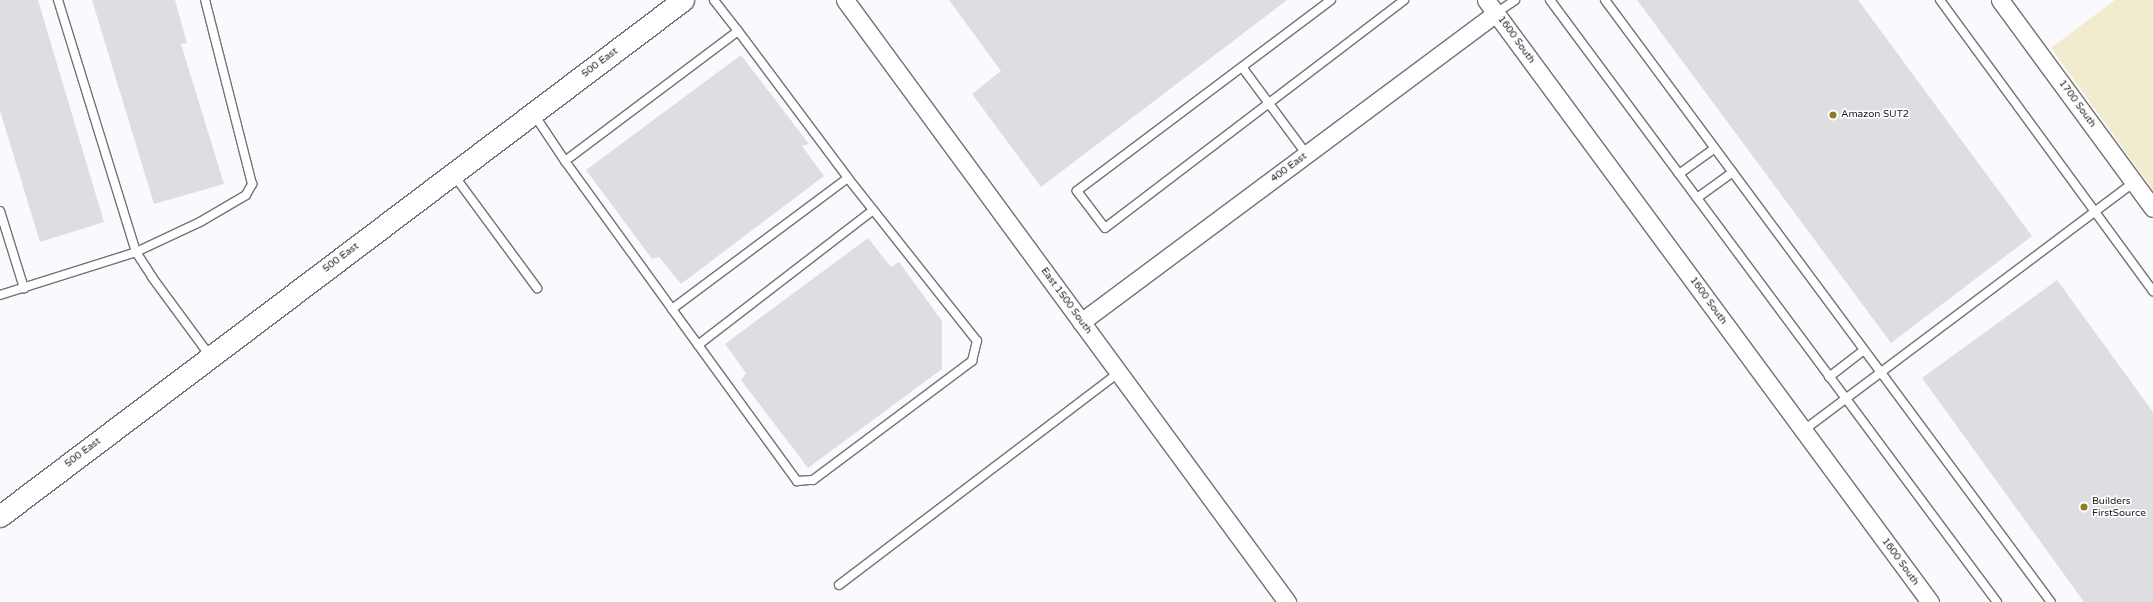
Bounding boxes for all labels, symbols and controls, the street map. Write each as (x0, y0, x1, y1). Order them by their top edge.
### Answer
street label: 1600 South (1495, 14, 1537, 66)
street label: 500 East (580, 46, 620, 80)
street label: 1700 South (2056, 78, 2098, 130)
place label: Amazon SUT2 (1841, 109, 1909, 121)
marker: Amazon SUT2 (1828, 110, 1838, 120)
street label: 400 East (1269, 151, 1309, 185)
street label: 500 East (321, 241, 361, 275)
street label: East 1500 South (1038, 265, 1094, 337)
street label: 1600 South (1687, 275, 1729, 327)
street label: 500 East (63, 436, 103, 470)
place label: Builders FirstSource (2092, 495, 2146, 518)
marker: Builders FirstSource (2079, 502, 2089, 512)
street label: 1600 South (1879, 536, 1921, 588)

